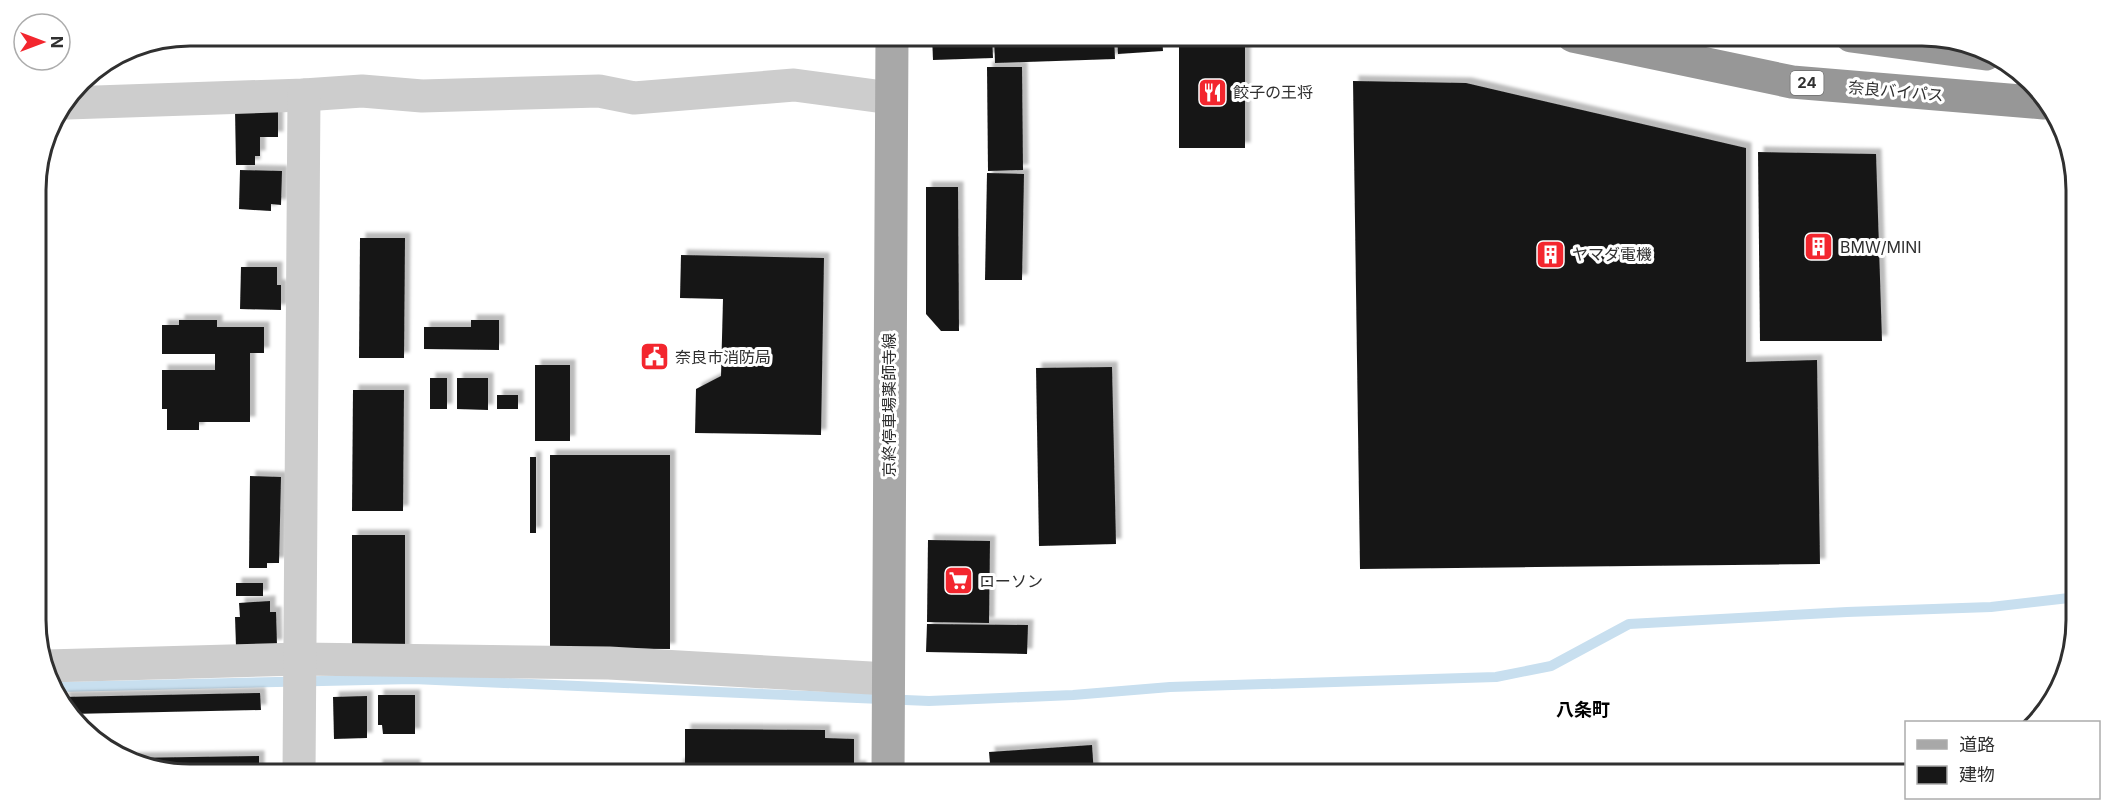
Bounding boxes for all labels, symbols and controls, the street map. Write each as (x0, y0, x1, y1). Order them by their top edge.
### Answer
north arrow (12, 12, 72, 72)
text: N (47, 36, 67, 48)
road number: 24 (1790, 71, 1824, 95)
restaurant icon: 餃子の王将 (1196, 76, 1228, 108)
street label: 奈良バイパス (1847, 77, 1945, 105)
place label: 餃子の王将 (1233, 82, 1313, 102)
building icon: BMW/MINI (1803, 231, 1835, 263)
place label: BMW/MINI (1840, 237, 1922, 257)
building icon: ヤマダ電機 (1535, 238, 1567, 270)
place label: ヤマダ電機 (1572, 244, 1652, 264)
street label: 京終停車場薬師寺線 (879, 333, 899, 477)
public building icon: 奈良市消防局 (638, 341, 670, 373)
place label: 奈良市消防局 (675, 347, 771, 367)
supermarket icon: ローソン (942, 565, 974, 597)
place label: ローソン (979, 571, 1043, 591)
district label: 八条町 (1556, 699, 1610, 720)
legend (1905, 721, 2100, 799)
text: 道路 (1959, 734, 1995, 755)
text: 建物 (1959, 764, 1995, 785)

